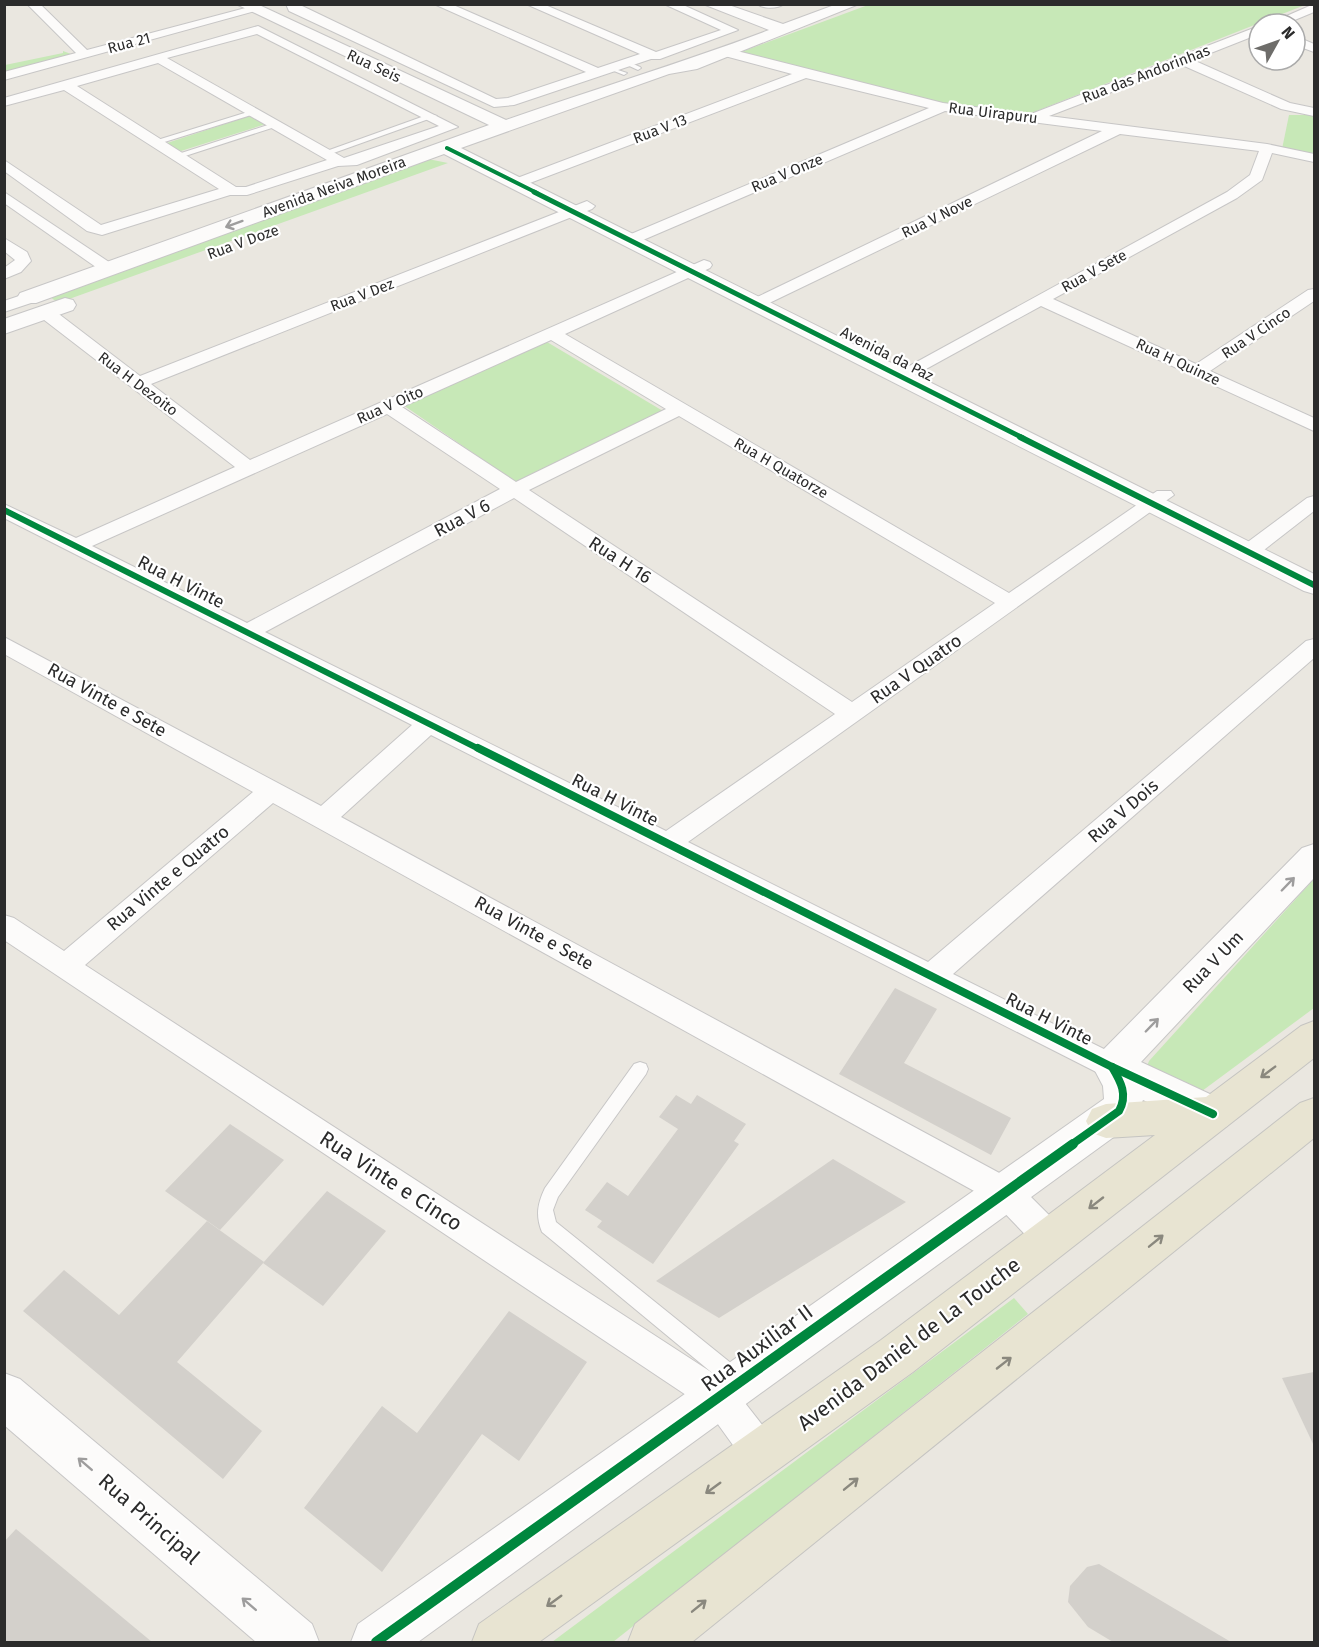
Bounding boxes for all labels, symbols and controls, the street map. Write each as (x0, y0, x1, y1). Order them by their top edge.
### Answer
north arrow (1247, 12, 1307, 72)
text: N (1277, 23, 1299, 43)
street label: Rua 21 (106, 29, 152, 57)
street label: Rua das Andorinhas (1079, 41, 1213, 107)
street label: Rua Seis (344, 46, 404, 86)
street label: Rua Uirapuru (947, 99, 1039, 127)
street label: Rua V 13 (631, 111, 689, 147)
street label: Rua V Onze (748, 150, 826, 196)
street label: Avenida Neiva Moreira (260, 153, 408, 221)
street label: Rua V Nove (899, 192, 975, 242)
one-way arrow (225, 219, 244, 230)
street label: Rua V Doze (205, 221, 281, 263)
street label: Rua V Sete (1058, 246, 1130, 296)
street label: Rua V Dez (328, 275, 397, 315)
street label: Rua V Cinco (1218, 303, 1294, 363)
street label: Avenida da Paz (838, 323, 937, 385)
street label: Rua H Quinze (1133, 335, 1223, 389)
street label: Rua H Dezoito (95, 348, 181, 420)
street label: Rua V Oito (354, 382, 426, 428)
street label: Rua H Quatorze (731, 434, 831, 502)
street label: Rua V 6 (430, 494, 494, 542)
street label: Rua H 16 (585, 532, 655, 588)
street label: Rua H Vinte (134, 551, 228, 613)
street label: Rua V Quatro (866, 629, 966, 709)
street label: Rua Vinte e Sete (44, 658, 170, 742)
street label: Rua H Vinte (568, 769, 662, 831)
street label: Rua V Dois (1083, 774, 1163, 848)
street label: Rua Vinte e Quatro (102, 820, 234, 936)
one-way arrow (1280, 877, 1295, 892)
street label: Rua Vinte e Sete (471, 891, 597, 975)
street label: Rua V Um (1178, 926, 1248, 998)
street label: Rua H Vinte (1002, 988, 1096, 1050)
one-way arrow (1145, 1017, 1160, 1032)
one-way arrow (1260, 1066, 1276, 1079)
street label: Rua Vinte e Cinco (315, 1125, 467, 1237)
one-way arrow (1089, 1197, 1105, 1210)
one-way arrow (1148, 1235, 1164, 1248)
street label: Avenida Daniel de La Touche (792, 1252, 1026, 1436)
street label: Rua Auxiliar II (696, 1299, 818, 1397)
one-way arrow (996, 1356, 1012, 1369)
one-way arrow (78, 1457, 93, 1471)
street label: Rua Principal (93, 1468, 205, 1570)
one-way arrow (843, 1478, 859, 1491)
one-way arrow (705, 1481, 721, 1494)
one-way arrow (547, 1595, 563, 1607)
one-way arrow (241, 1598, 257, 1611)
one-way arrow (691, 1599, 707, 1612)

